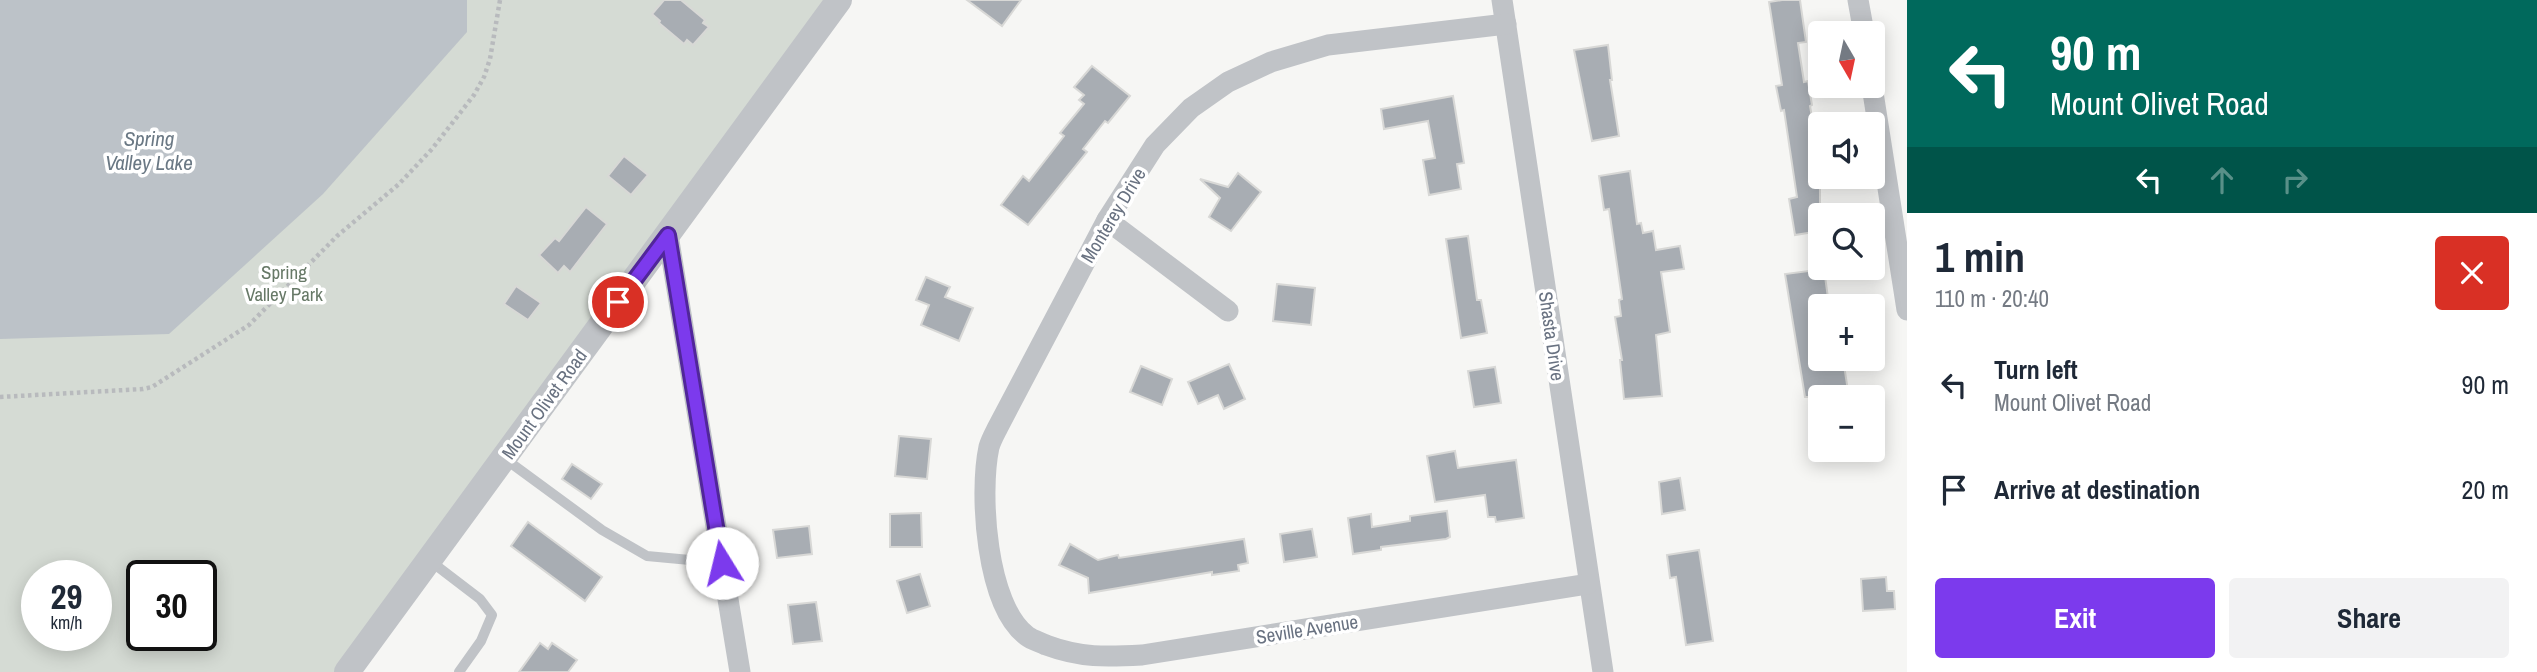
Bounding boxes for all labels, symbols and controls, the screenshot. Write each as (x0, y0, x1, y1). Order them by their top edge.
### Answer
text: 90 m (2050, 19, 2142, 85)
north arrow (1808, 21, 1885, 98)
map controls (1808, 21, 1885, 462)
icon: left (1935, 28, 2026, 119)
text: Mount Olivet Road (2050, 82, 2269, 125)
button: sound (1808, 112, 1885, 189)
water label: Spring Valley Lake (105, 124, 193, 177)
icon: left (2130, 161, 2168, 199)
icon: ahead (2203, 161, 2241, 199)
icon: right (2276, 161, 2314, 199)
street label: Monterey Drive (1074, 163, 1152, 267)
button: search (1808, 203, 1885, 280)
text: 1 min (1935, 229, 2025, 285)
button: close (2435, 236, 2509, 310)
park label: Spring Valley Park (245, 259, 323, 307)
pin (588, 272, 648, 332)
icon: arrive (599, 283, 637, 321)
text: 110 m · 20:40 (1935, 283, 2049, 314)
street label: Shasta Drive (1533, 290, 1571, 382)
button: + (1808, 294, 1885, 371)
street label: Mount Olivet Road (495, 344, 593, 464)
text: Turn left (1994, 352, 2078, 387)
icon: left (1935, 366, 1973, 404)
text: 90 m (2462, 367, 2509, 402)
button: − (1808, 385, 1885, 462)
text: Mount Olivet Road (1994, 387, 2151, 418)
icon: arrive (1935, 471, 1973, 509)
text: Arrive at destination (1994, 472, 2200, 507)
text: 20 m (2462, 472, 2509, 507)
position arrow (685, 526, 759, 600)
speed limit sign: 30 (126, 560, 217, 651)
text: 29 (51, 573, 82, 620)
button: Exit (1935, 578, 2215, 658)
button: Share (2229, 578, 2509, 658)
street label: Seville Avenue (1254, 608, 1360, 650)
text: km/h (51, 610, 83, 635)

